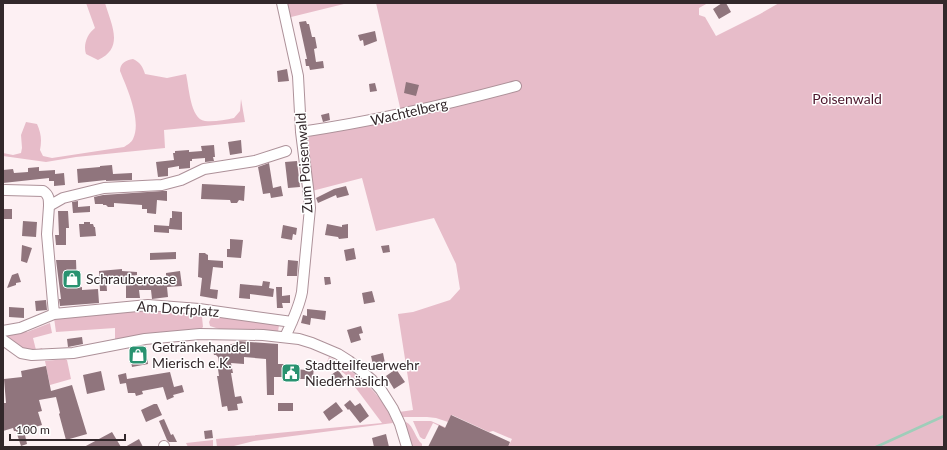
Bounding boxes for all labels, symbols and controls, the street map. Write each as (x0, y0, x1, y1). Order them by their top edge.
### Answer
park label: Poisenwald (812, 90, 882, 107)
street label: Wachtelberg (369, 94, 449, 129)
street label: Zum Poisenwald (292, 112, 315, 214)
shop icon: Schrauberoase (61, 268, 83, 290)
place label: Schrauberoase (86, 270, 176, 287)
street label: Am Dorfplatz (136, 297, 220, 320)
place label: Getränkehandel Mierisch e.K. (152, 338, 249, 371)
shop icon: Getränkehandel Mierisch e.K. (127, 344, 149, 366)
place label: Stadtteilfeuerwehr Niederhäslich (305, 356, 419, 389)
public building icon: Stadtteilfeuerwehr Niederhäslich (280, 362, 302, 384)
scale bar (10, 416, 125, 442)
text: 100 m (16, 422, 50, 437)

